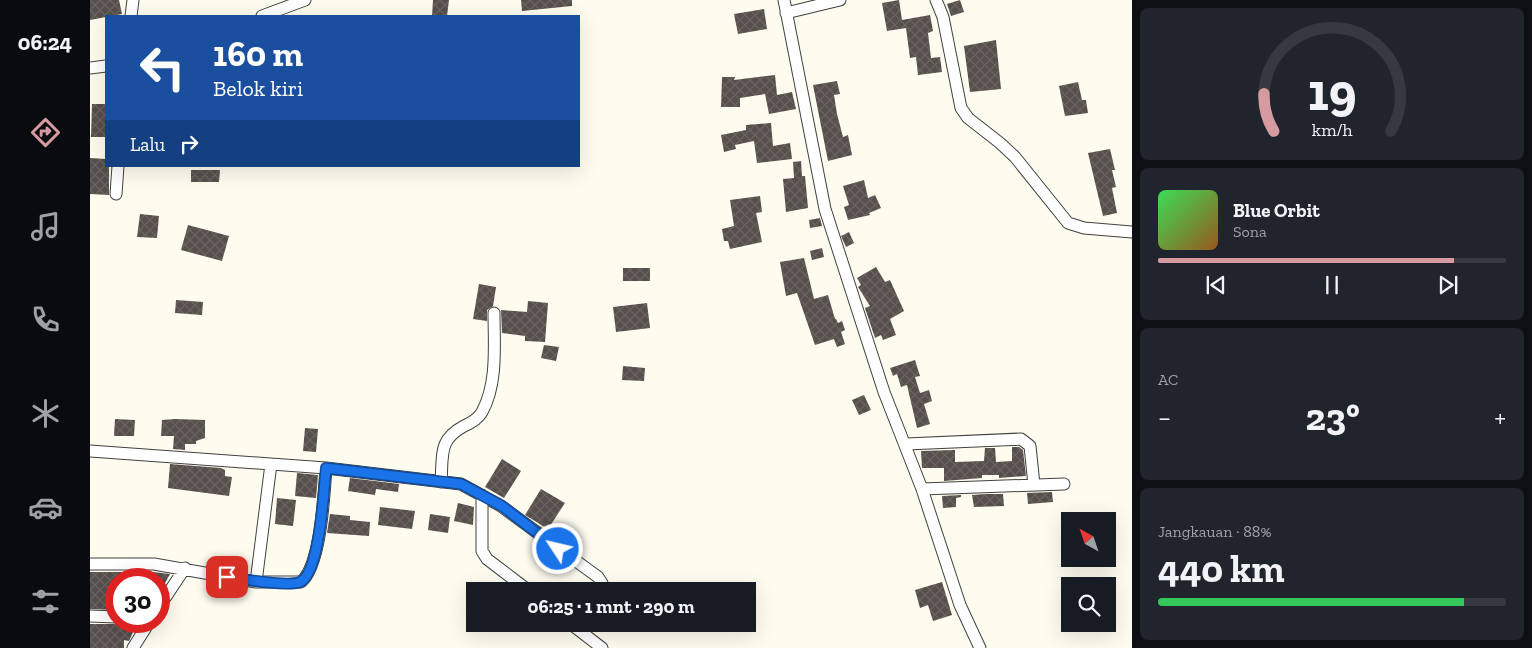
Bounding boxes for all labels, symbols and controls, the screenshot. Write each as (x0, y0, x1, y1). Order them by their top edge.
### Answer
text: 06:24 (18, 29, 72, 56)
text: 160 m (213, 33, 303, 75)
icon: left (130, 35, 195, 100)
text: 19 (1308, 61, 1356, 123)
text: Belok kiri (213, 75, 303, 102)
icon: directions (28, 115, 63, 150)
text: km/h (1312, 119, 1352, 141)
icon: right (175, 130, 203, 158)
text: Lalu (130, 133, 165, 156)
text: Blue Orbit (1233, 199, 1320, 222)
icon: music (28, 209, 63, 244)
text: Sona (1233, 222, 1267, 241)
icon: previous (1202, 271, 1230, 299)
icon: pause (1318, 271, 1346, 299)
icon: next (1434, 271, 1462, 299)
icon: phone (28, 302, 63, 337)
text: AC (1158, 370, 1178, 389)
text: 23° (1305, 394, 1360, 440)
icon: climate (28, 396, 63, 431)
text: − (1158, 401, 1171, 434)
text: + (1494, 401, 1506, 434)
icon: car (28, 490, 63, 525)
north arrow (1061, 512, 1116, 568)
map controls (1061, 512, 1116, 632)
position arrow (531, 522, 583, 574)
text: Jangkauan · 88% (1158, 522, 1271, 541)
text: 440 km (1158, 546, 1285, 592)
pin (206, 556, 248, 598)
icon: arrive (213, 563, 241, 591)
speed limit sign: 30 (105, 568, 170, 633)
button: search (1061, 577, 1116, 632)
icon: filters (28, 584, 63, 619)
text: 06:25 · 1 mnt · 290 m (527, 595, 695, 618)

